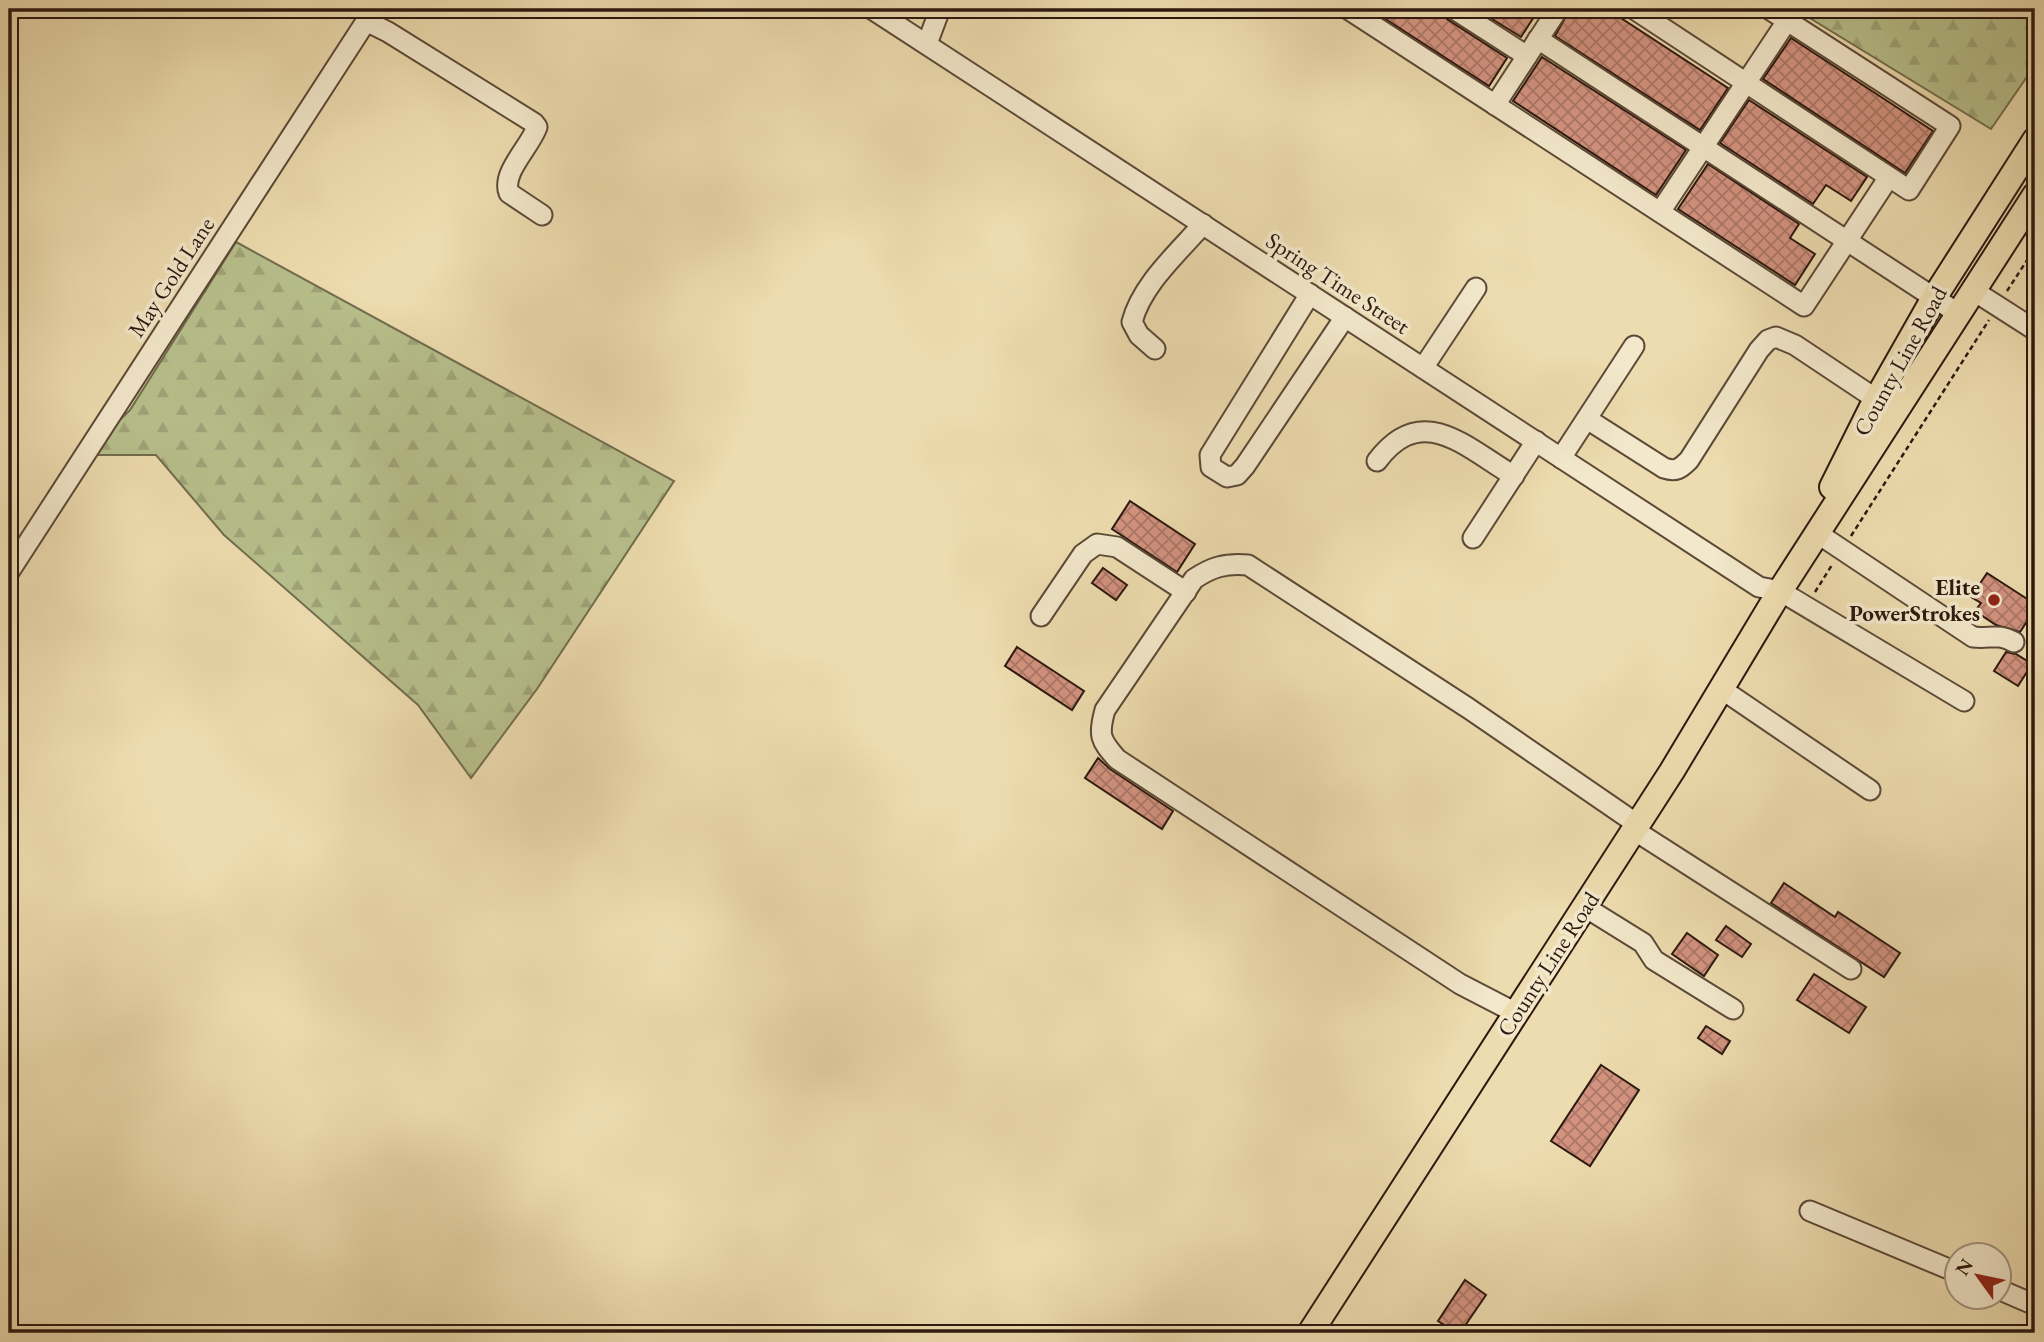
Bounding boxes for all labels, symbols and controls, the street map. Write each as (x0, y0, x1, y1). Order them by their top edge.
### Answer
street label: May Gold Lane (121, 211, 221, 343)
street label: Spring Time Street (1260, 225, 1416, 341)
street label: County Line Road (1846, 280, 1954, 441)
place label: Elite PowerStrokes (1849, 572, 1980, 628)
marker: Elite PowerStrokes (1986, 592, 2002, 608)
street label: County Line Road (1490, 886, 1606, 1042)
north arrow (1942, 1240, 2012, 1310)
text: N (1949, 1253, 1979, 1280)

